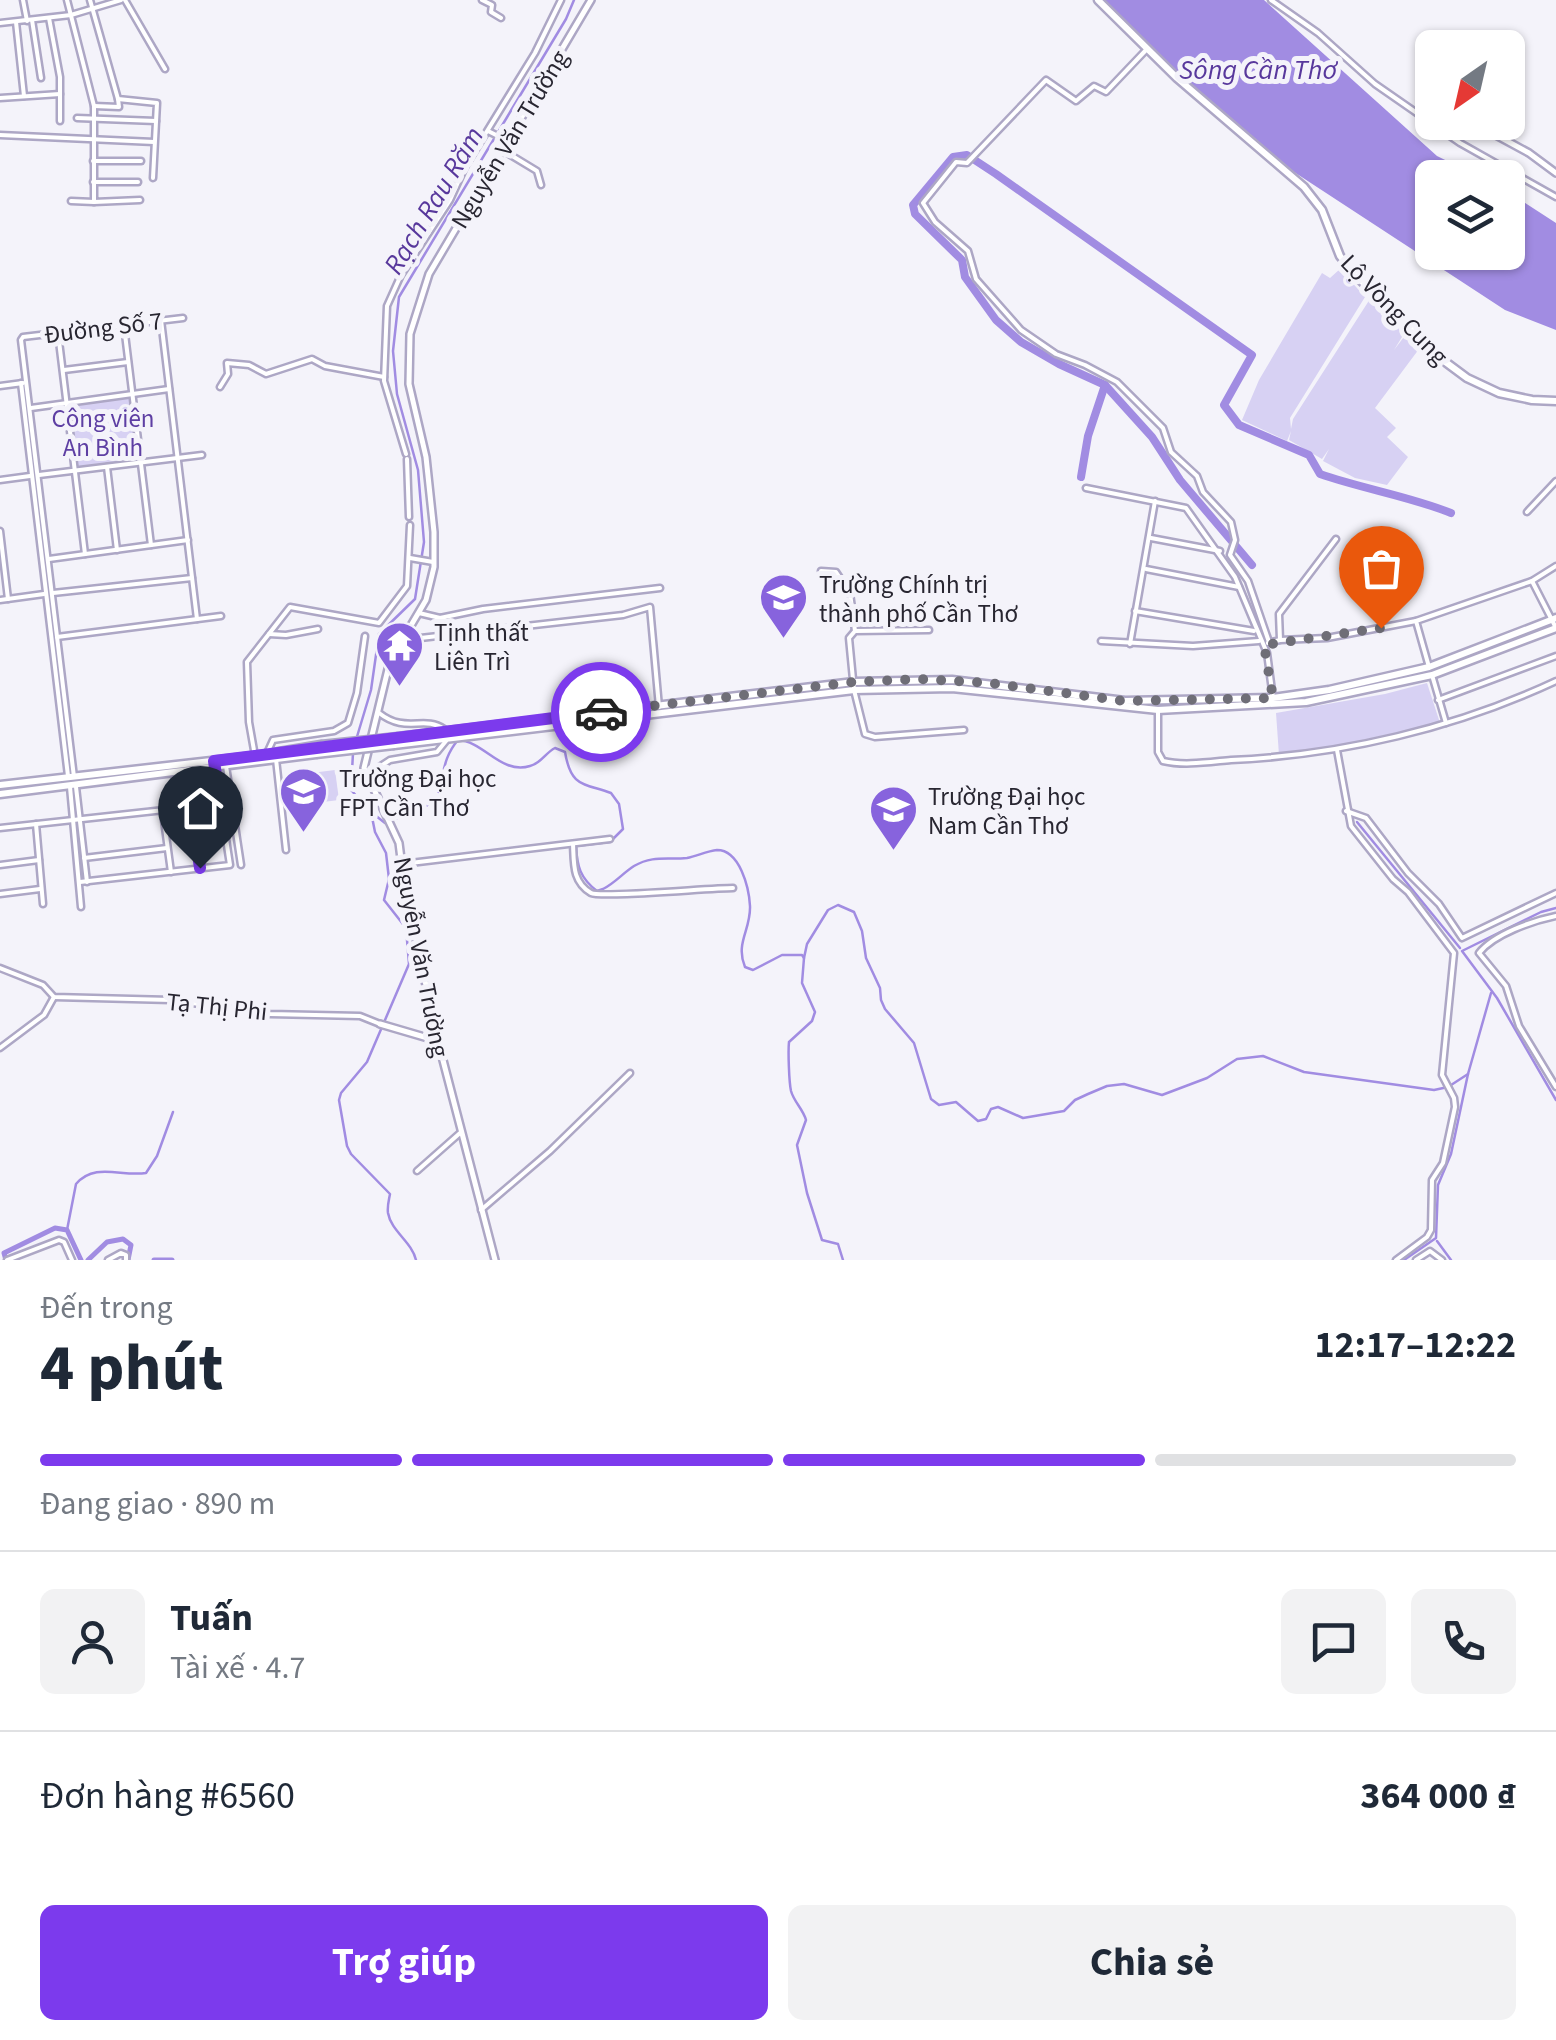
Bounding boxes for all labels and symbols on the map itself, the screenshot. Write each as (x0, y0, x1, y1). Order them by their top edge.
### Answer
north arrow (1415, 30, 1525, 140)
street label: Nguyễn Văn Trường (442, 43, 578, 236)
water label: Sông Cần Thơ (1179, 50, 1338, 90)
water label: Rạch Rau Răm (374, 119, 494, 282)
street label: Lộ Vòng Cung (1332, 246, 1457, 373)
street label: Đường Số 7 (42, 303, 164, 353)
park label: Công viên An Bình (51, 401, 155, 466)
pin (1339, 526, 1424, 629)
place label: Trường Chính trị thành phố Cần Thơ (819, 567, 1019, 632)
school or university icon: Trường Chính trị thành phố Cần Thơ (758, 572, 810, 640)
place label: Tịnh thất Liên Trì (434, 615, 529, 680)
temple icon: Tịnh thất Liên Trì (373, 620, 425, 688)
courier (551, 662, 651, 762)
place label: Trường Đại học FPT Cần Thơ (339, 761, 497, 826)
pin (158, 766, 243, 869)
school or university icon: Trường Đại học FPT Cần Thơ (278, 766, 330, 834)
place label: Trường Đại học Nam Cần Thơ (928, 779, 1086, 844)
school or university icon: Trường Đại học Nam Cần Thơ (867, 784, 919, 852)
street label: Nguyễn Văn Trường (384, 854, 458, 1061)
street label: Tạ Thị Phi (165, 984, 269, 1030)

